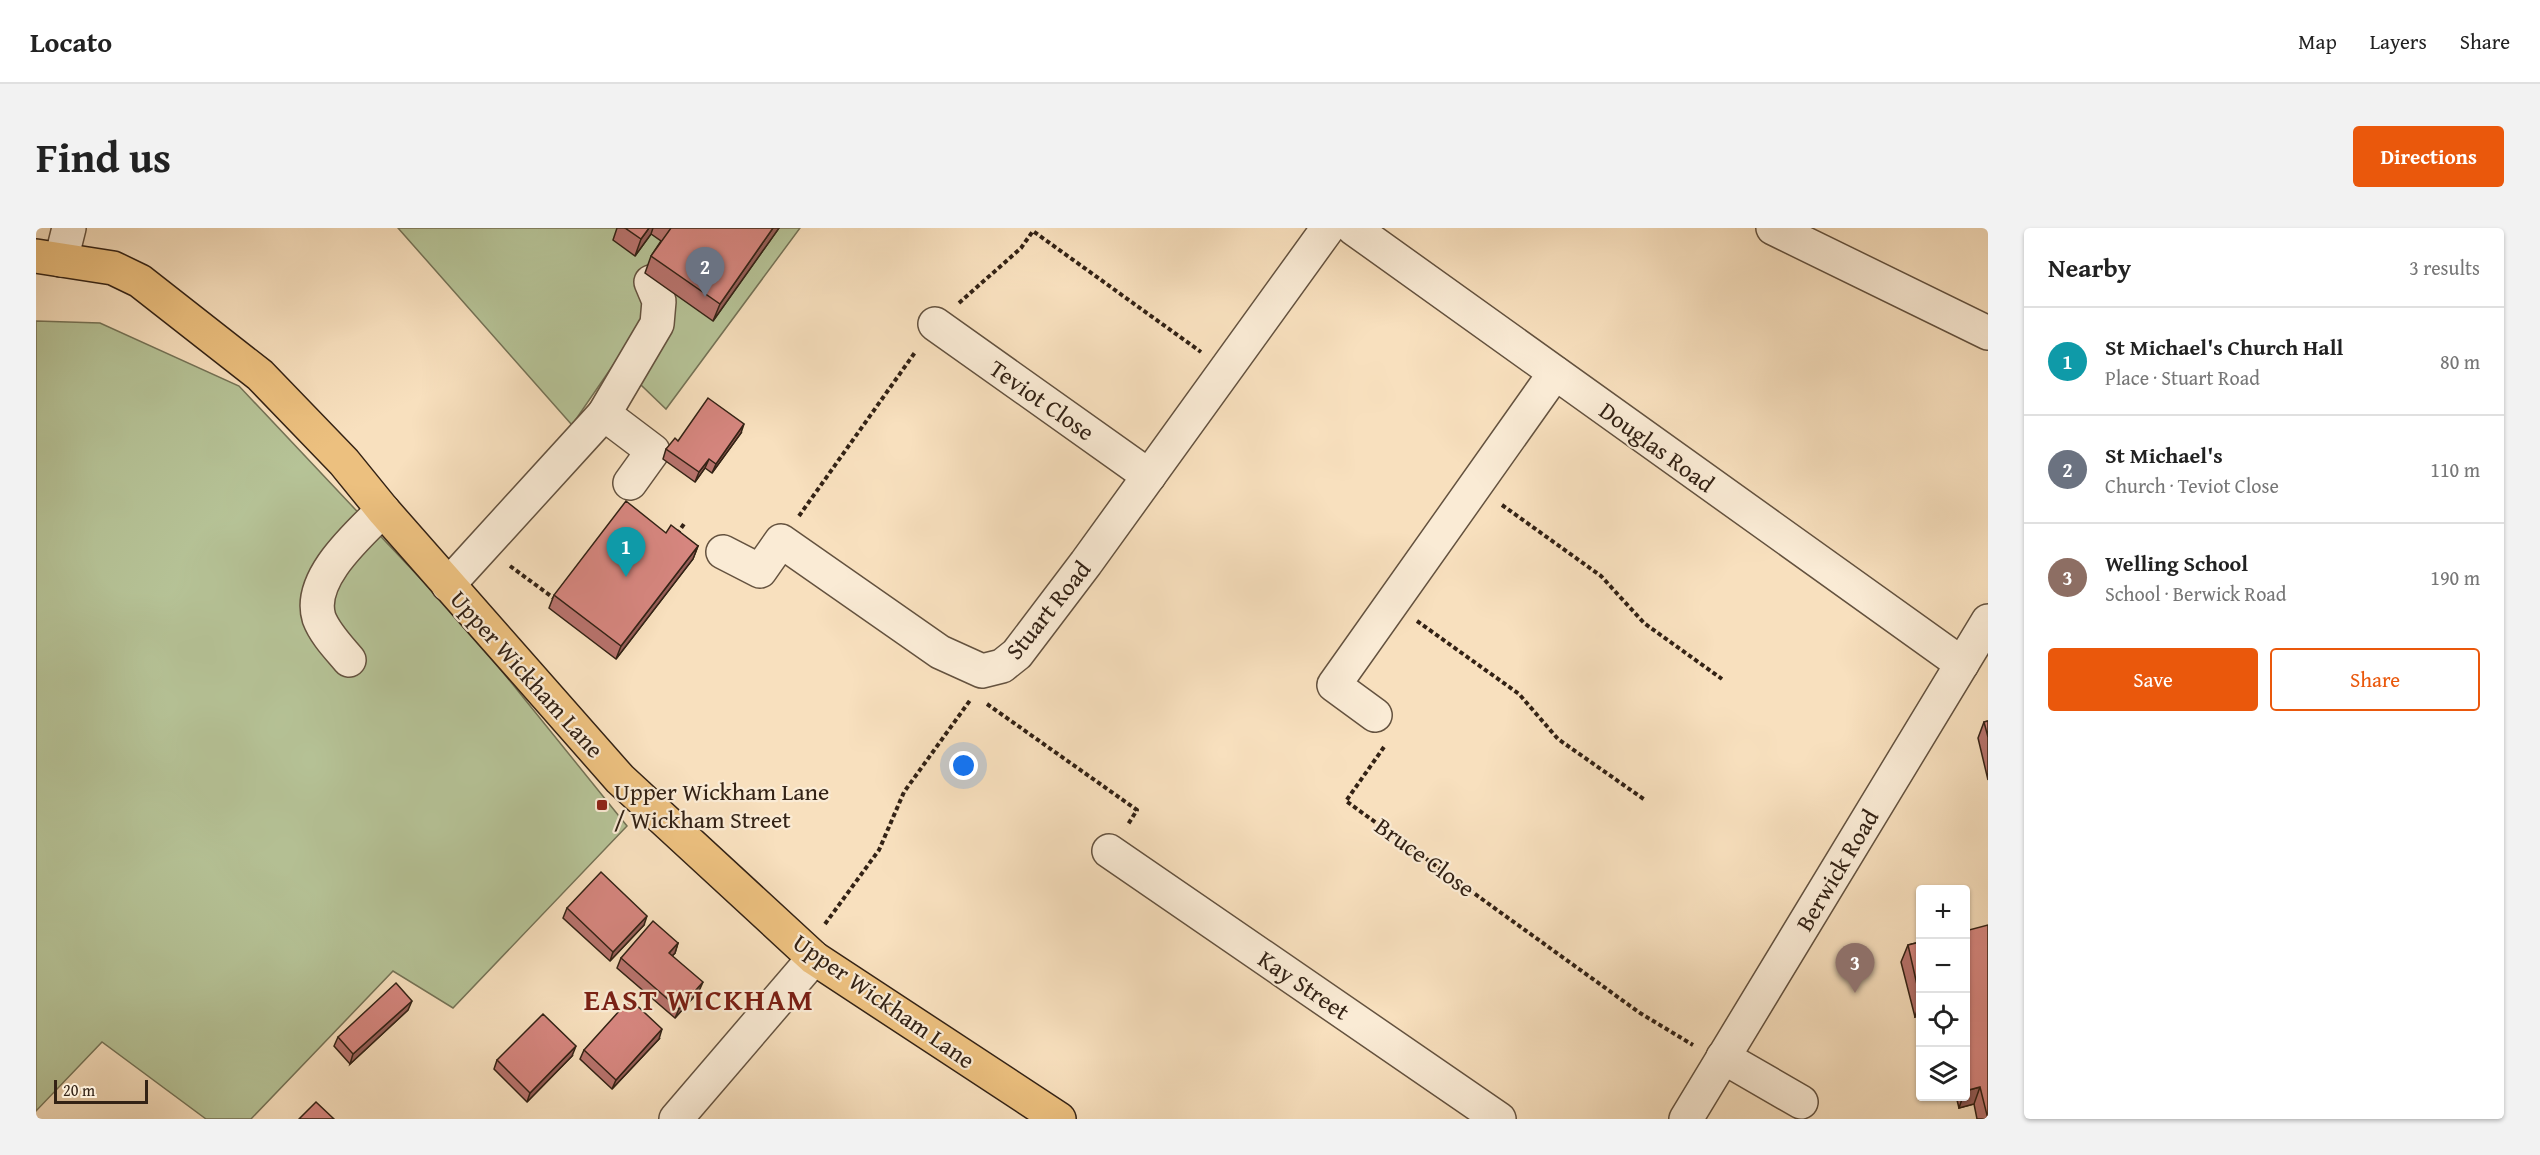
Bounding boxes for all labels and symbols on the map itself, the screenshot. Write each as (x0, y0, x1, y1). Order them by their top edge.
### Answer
pin: 2 (686, 248, 724, 297)
street label: Teviot Close (982, 351, 1102, 449)
street label: Douglas Road (1592, 393, 1722, 501)
pin: 1 (606, 528, 646, 577)
street label: Stuart Road (997, 553, 1099, 667)
street label: Upper Wickham Lane (442, 582, 612, 766)
your location (949, 751, 978, 780)
place label: Upper Wickham Lane / Wickham Street (614, 774, 829, 837)
marker: Upper Wickham Lane / Wickham Street (595, 798, 609, 812)
street label: Berwick Road (1787, 802, 1887, 938)
street label: Bruce Close (1368, 809, 1482, 905)
street label: Upper Wickham Lane (786, 925, 982, 1077)
street label: Kay Street (1251, 942, 1357, 1029)
pin: 3 (1836, 944, 1874, 993)
district label: EAST WICKHAM (584, 977, 814, 1021)
scale bar (54, 1077, 148, 1104)

